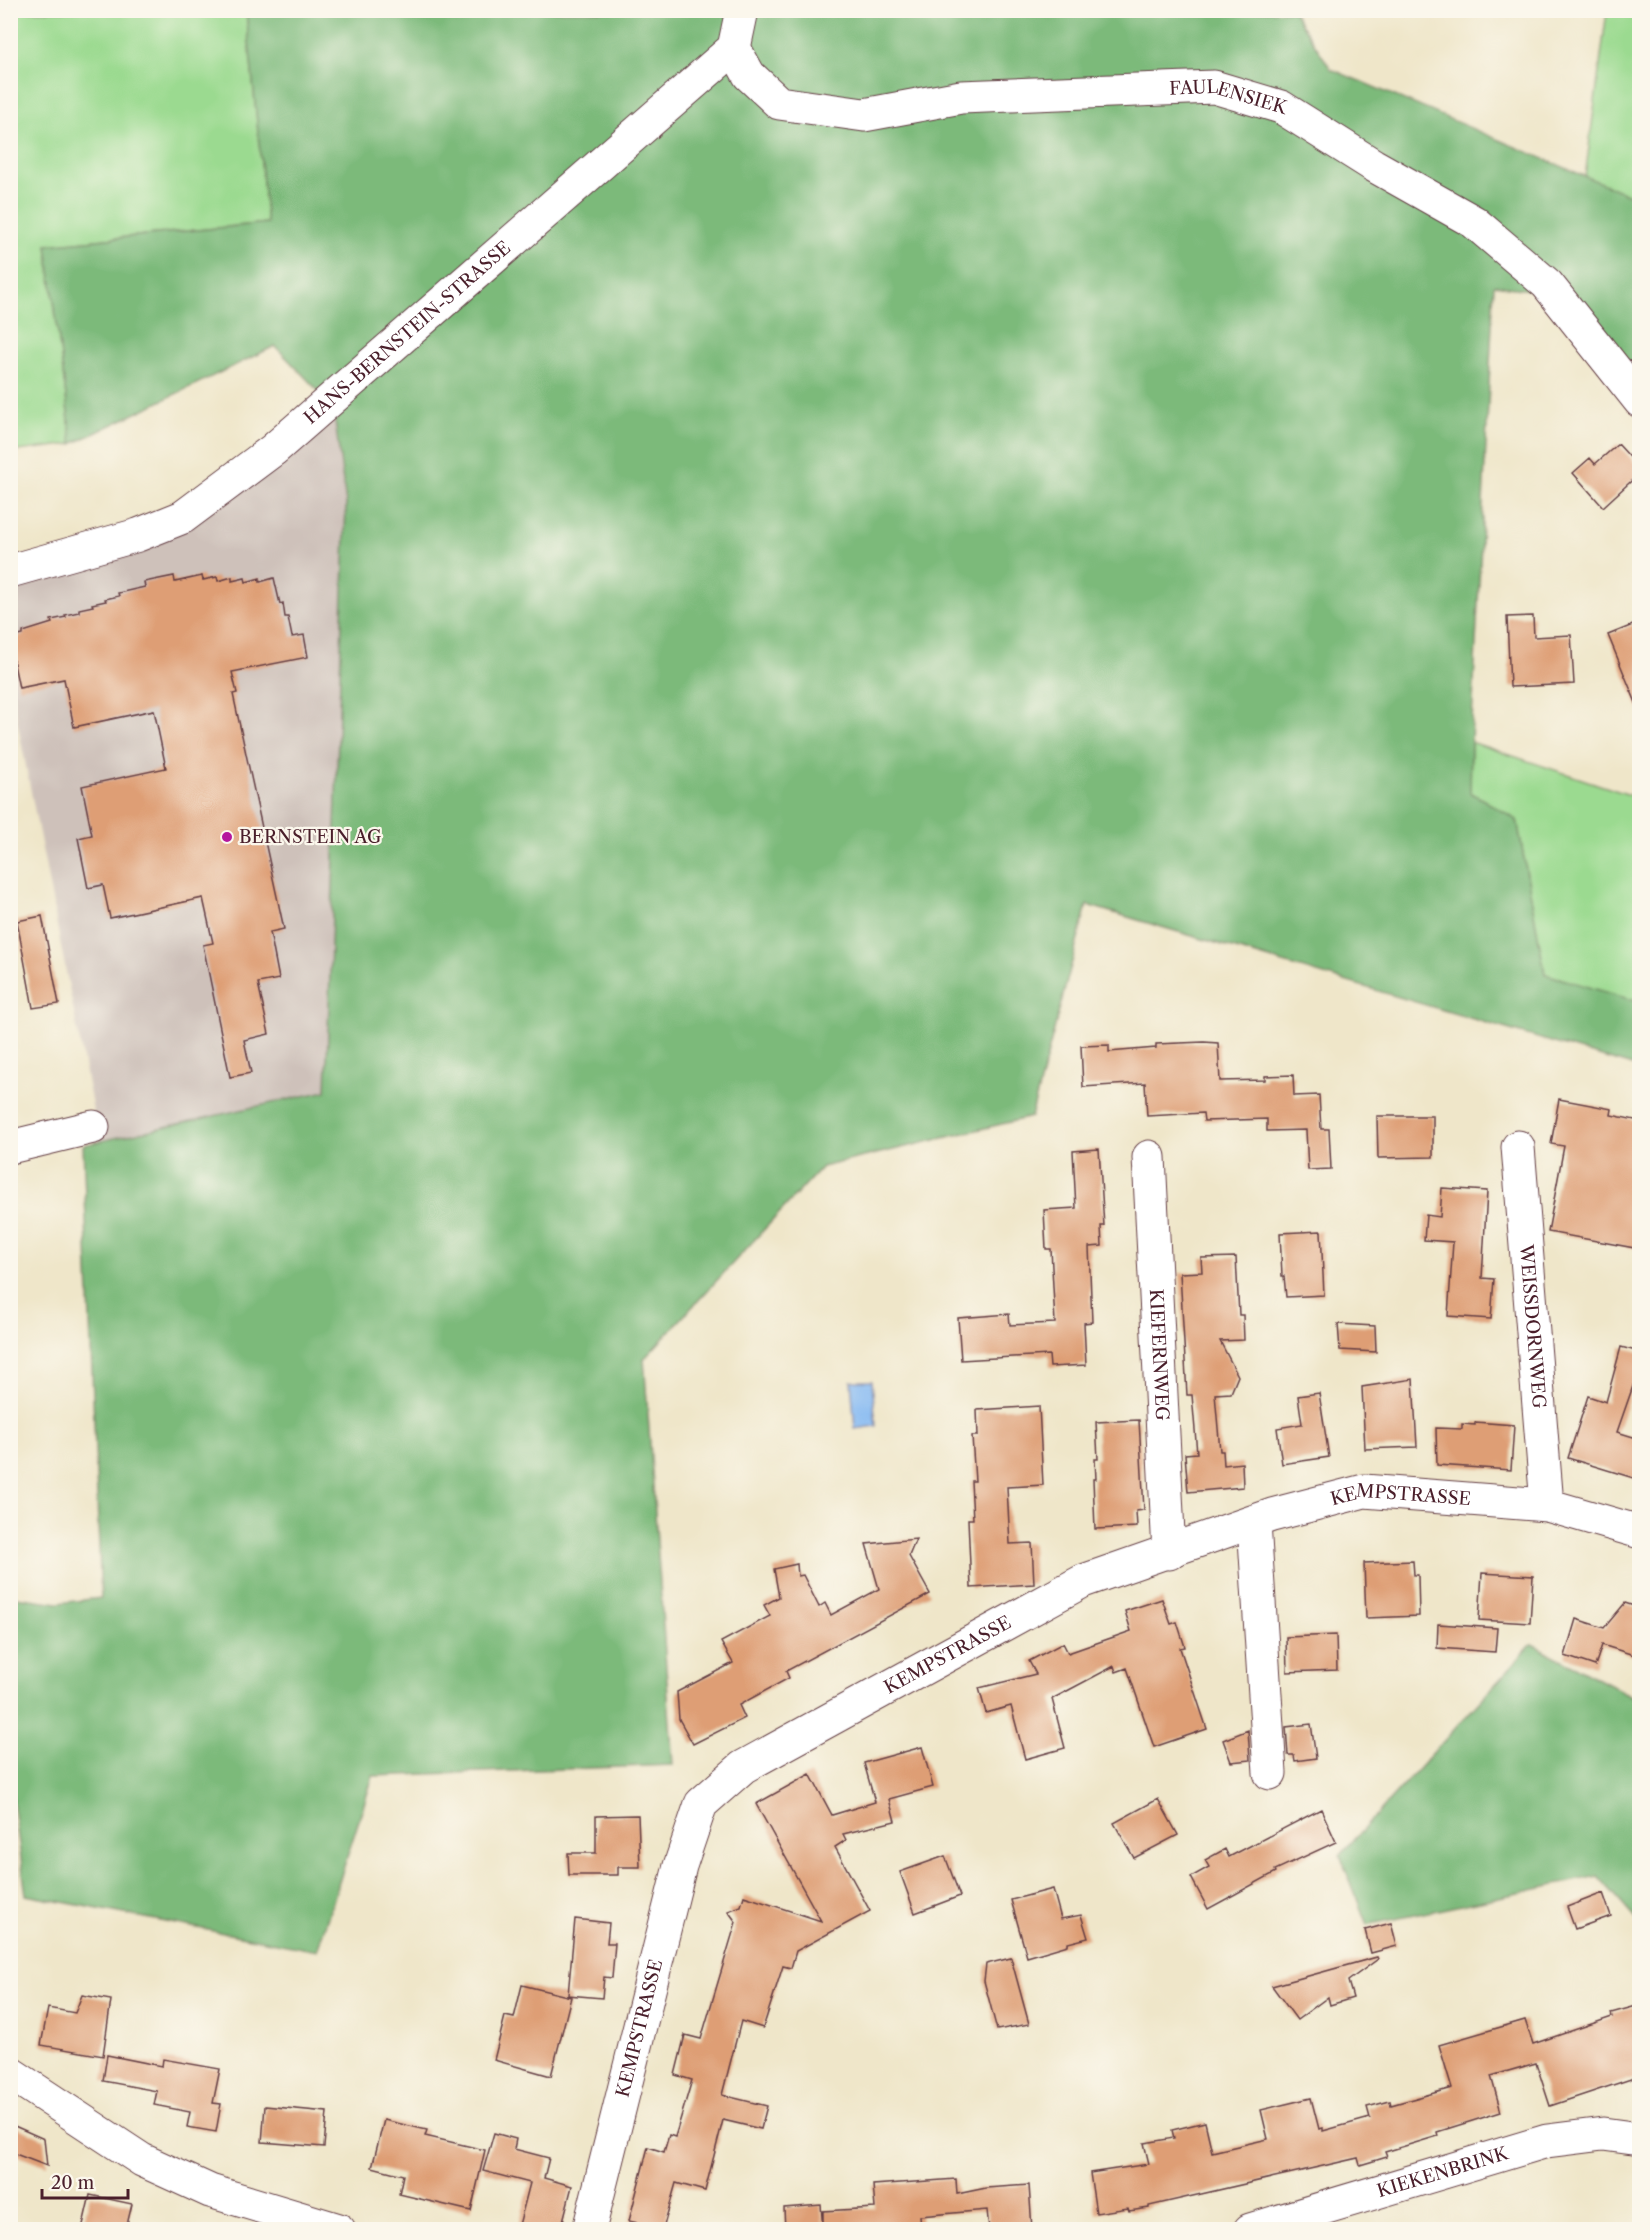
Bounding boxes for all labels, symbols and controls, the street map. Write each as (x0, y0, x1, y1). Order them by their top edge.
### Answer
street label: FAULENSIEK (1169, 76, 1290, 119)
street label: HANS-BERNSTEIN-STRASSE (300, 237, 515, 429)
place label: BERNSTEIN AG (239, 826, 382, 848)
marker: BERNSTEIN AG (220, 830, 234, 844)
street label: WEISSDORNWEG (1515, 1243, 1550, 1410)
street label: KIEFERNWEG (1145, 1288, 1173, 1422)
street label: KEMPSTRASSE (1328, 1479, 1472, 1510)
street label: KEMPSTRASSE (880, 1611, 1015, 1699)
street label: KEMPSTRASSE (612, 1957, 667, 2099)
street label: KIEKENBRINK (1374, 2142, 1512, 2202)
scale bar (42, 2162, 128, 2200)
text: 20 m (51, 2172, 95, 2194)

